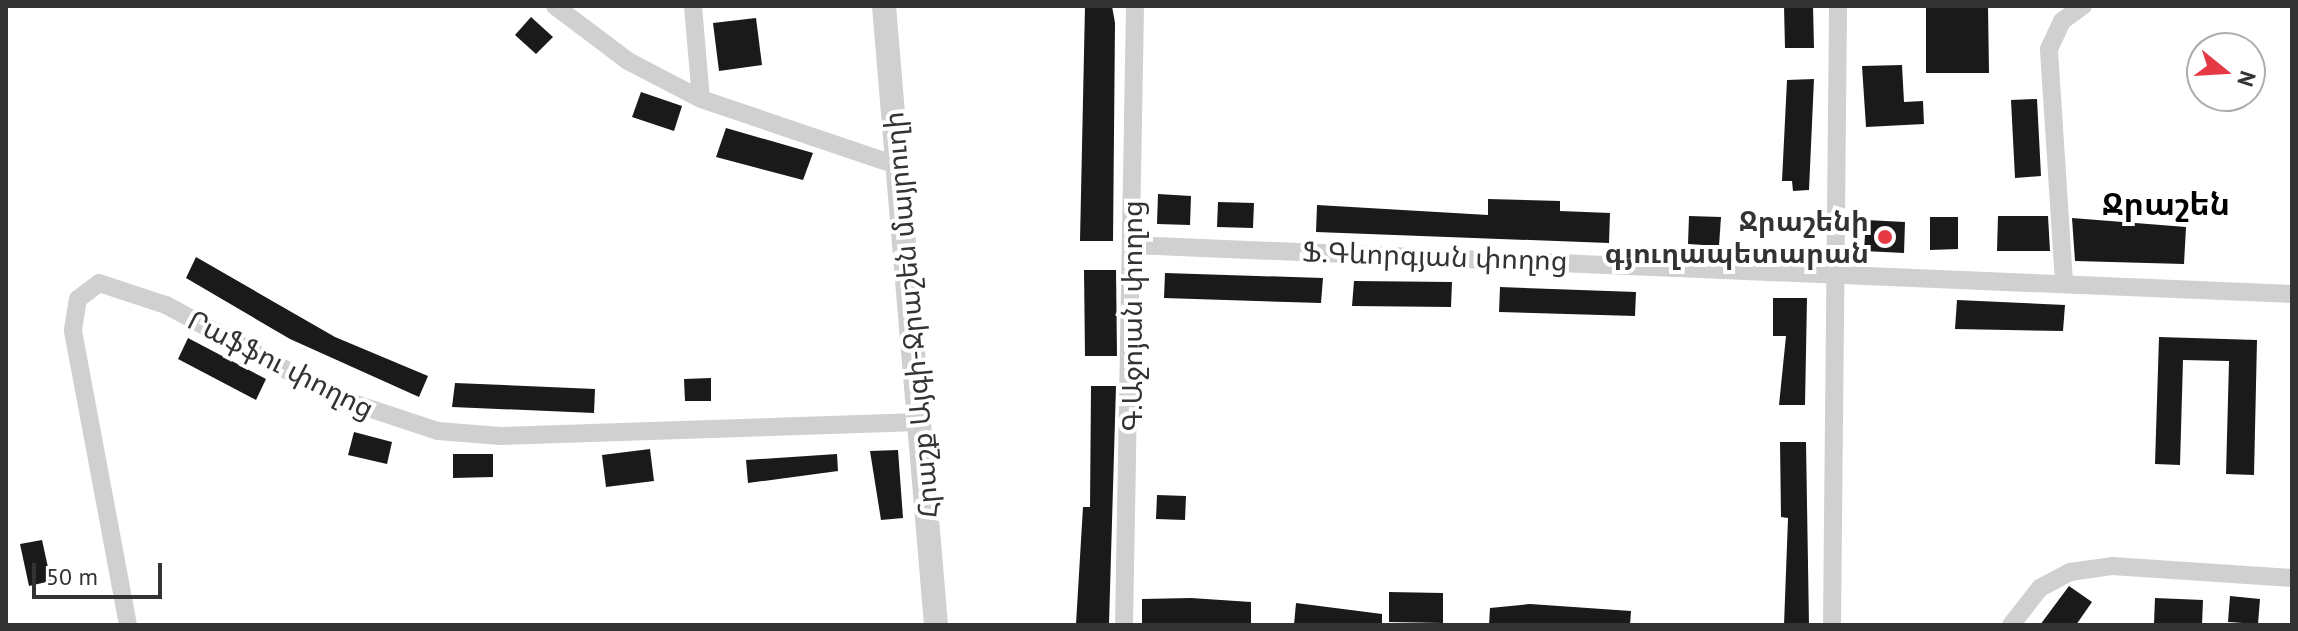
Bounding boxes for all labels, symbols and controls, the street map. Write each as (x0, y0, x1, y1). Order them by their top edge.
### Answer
north arrow (2186, 32, 2266, 112)
text: N (2231, 68, 2262, 90)
street label: Հրաշք Այգի-Ջրաշեն մայրուղի (876, 110, 946, 520)
district label: Ջրաշեն (2102, 184, 2230, 222)
street label: Գ.Աջոյան փողոց (1115, 200, 1149, 432)
place label: Ջրաշենի գյուղապետարան (1604, 204, 1869, 270)
marker: Ջրաշենի գյուղապետարան (1876, 228, 1894, 246)
street label: Ֆ.Գևորգյան փողոց (1302, 235, 1568, 277)
street label: Րաֆֆու փողոց (182, 303, 380, 425)
scale bar (36, 547, 166, 597)
text: 50 m (46, 561, 98, 592)

